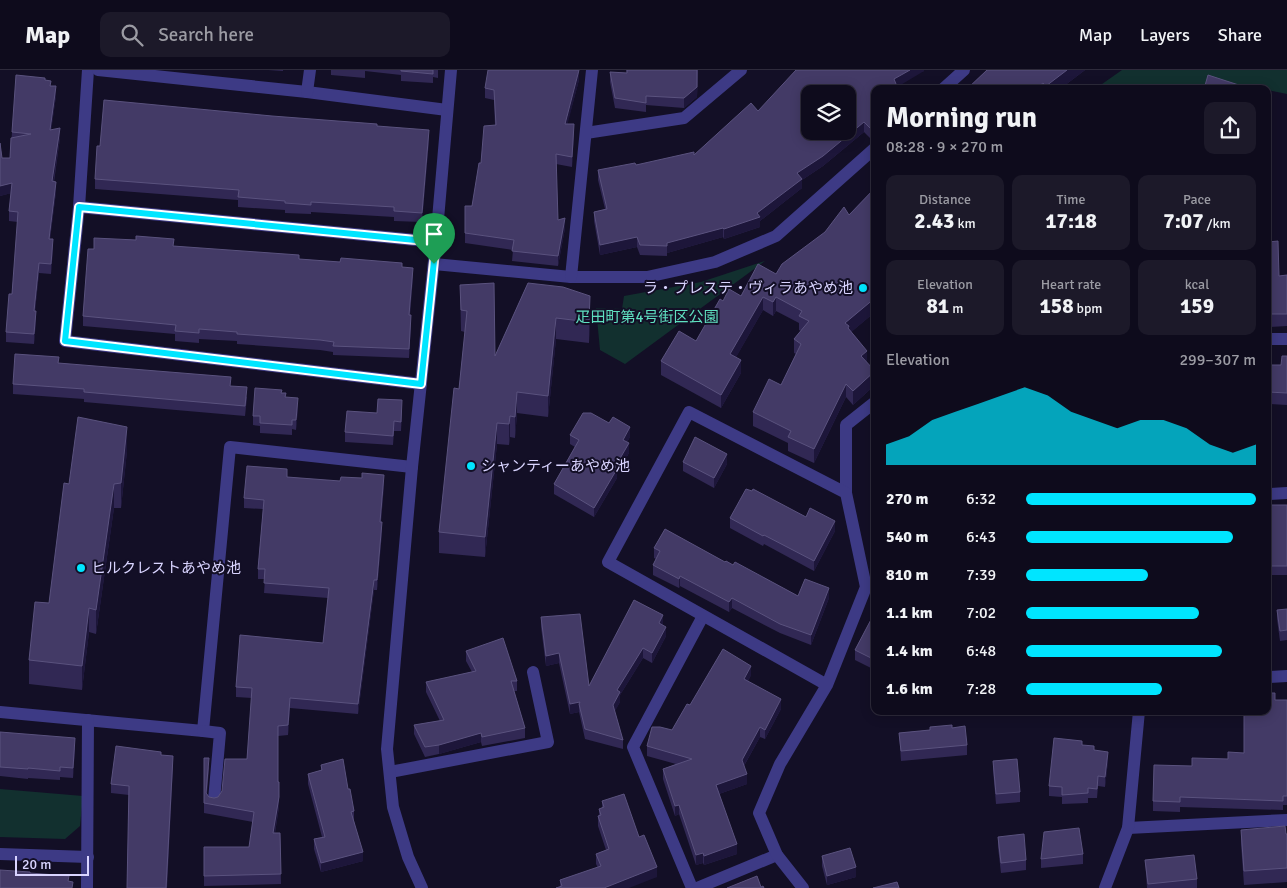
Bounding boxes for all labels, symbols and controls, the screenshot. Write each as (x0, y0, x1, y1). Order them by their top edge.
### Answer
search box (100, 12, 450, 57)
text: Map (25, 20, 70, 50)
icon: search (118, 21, 146, 49)
text: Search here (158, 23, 254, 47)
text: Map (1079, 24, 1112, 46)
text: Layers (1140, 24, 1190, 46)
text: Share (1218, 24, 1262, 46)
map controls (801, 85, 856, 140)
button: layers (801, 85, 856, 140)
text: Morning run (886, 101, 1037, 135)
button: share (1204, 102, 1256, 154)
text: 08:28 · 9 × 270 m (886, 137, 1003, 157)
text: Distance (919, 191, 971, 208)
text: Time (1057, 191, 1085, 208)
text: Pace (1183, 191, 1211, 208)
text: 2.43 (914, 208, 954, 234)
text: 17:18 (1045, 208, 1097, 234)
text: 7:07 (1163, 208, 1204, 234)
pin (413, 213, 455, 264)
text: km (954, 215, 976, 232)
text: /km (1204, 215, 1231, 232)
icon: arrive (420, 220, 448, 248)
text: Elevation (917, 276, 973, 293)
text: Heart rate (1041, 276, 1101, 293)
text: kcal (1185, 276, 1209, 293)
place label: ラ・プレステ・ヴィラあやめ池 (643, 279, 853, 297)
marker: ラ・プレステ・ヴィラあやめ池 (857, 282, 869, 294)
text: 81 (927, 293, 949, 319)
text: 158 (1039, 293, 1073, 319)
text: 159 (1180, 293, 1214, 319)
text: m (949, 300, 963, 317)
text: bpm (1073, 300, 1103, 317)
park label: 疋田町第4号街区公園 (575, 308, 719, 326)
text: Elevation (886, 350, 950, 370)
text: 299–307 m (1179, 350, 1256, 370)
place label: シャンティーあやめ池 (481, 457, 630, 475)
marker: シャンティーあやめ池 (465, 460, 477, 472)
text: 270 m (886, 489, 928, 509)
text: 6:32 (966, 489, 996, 509)
text: 540 m (886, 527, 928, 547)
text: 6:43 (966, 527, 996, 547)
place label: ヒルクレストあやめ池 (91, 559, 241, 577)
marker: ヒルクレストあやめ池 (75, 562, 87, 574)
text: 810 m (886, 565, 928, 585)
text: 7:39 (966, 565, 996, 585)
text: 1.1 km (886, 603, 933, 623)
text: 7:02 (966, 603, 996, 623)
text: 1.4 km (886, 641, 933, 661)
text: 6:48 (966, 641, 996, 661)
text: 1.6 km (886, 679, 933, 699)
text: 7:28 (966, 679, 996, 699)
scale bar (15, 853, 89, 876)
text: 20 m (22, 856, 51, 873)

